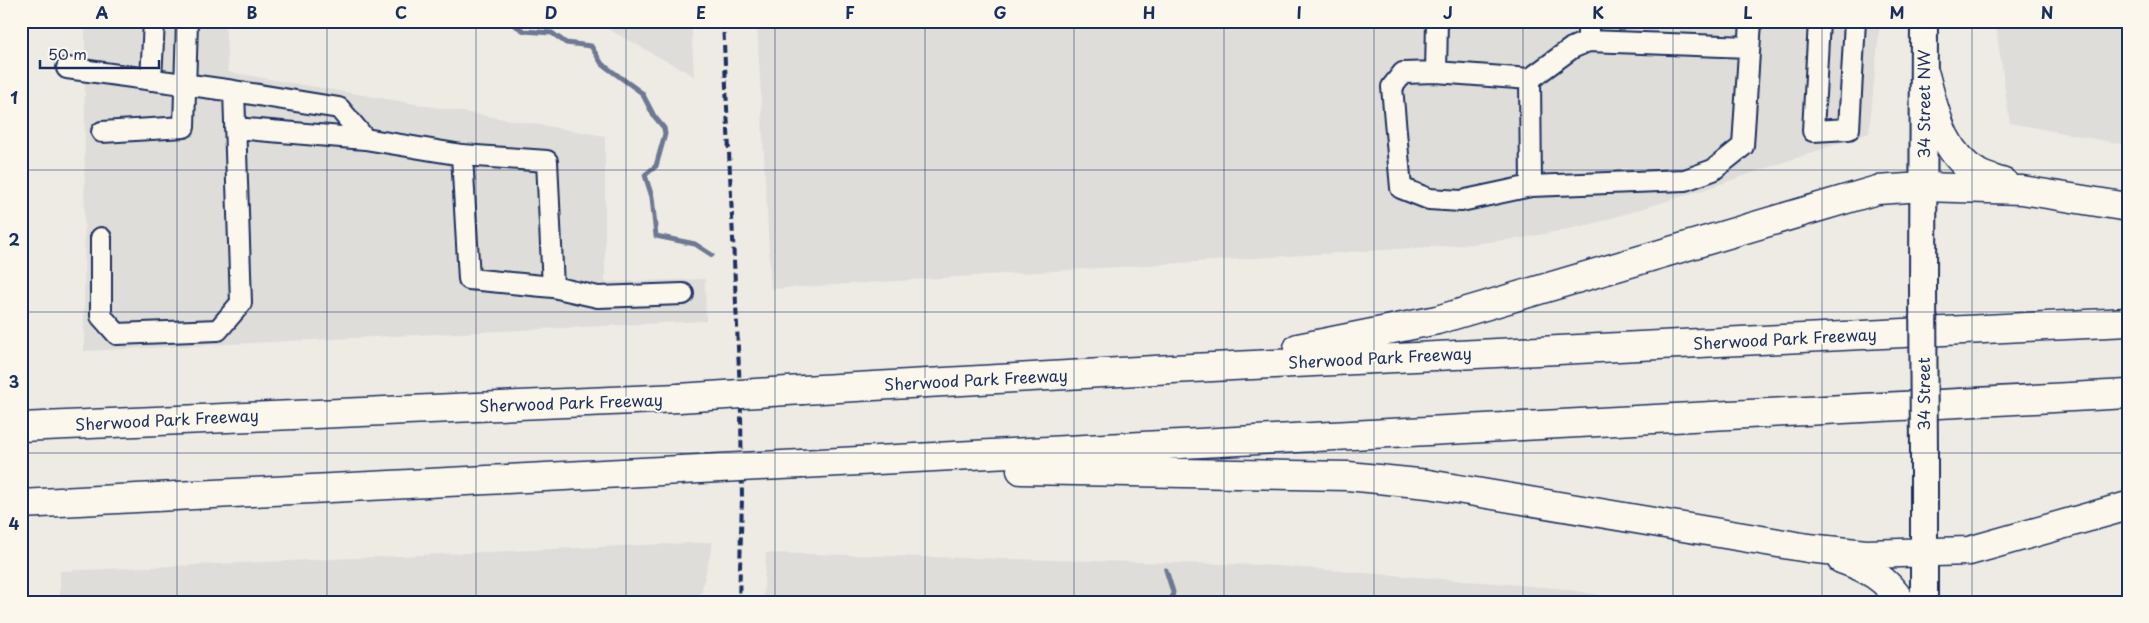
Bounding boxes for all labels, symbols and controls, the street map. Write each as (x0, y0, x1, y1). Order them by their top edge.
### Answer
text: A (96, 0, 109, 24)
text: B (247, 0, 258, 24)
text: C (395, 0, 407, 24)
text: D (545, 0, 557, 24)
text: E (696, 0, 706, 24)
text: F (845, 0, 855, 24)
text: G (993, 0, 1007, 24)
text: H (1143, 0, 1155, 24)
text: I (1296, 0, 1302, 24)
text: J (1443, 0, 1453, 24)
text: K (1592, 0, 1604, 24)
text: L (1743, 0, 1753, 24)
text: M (1889, 0, 1905, 24)
text: N (2041, 0, 2053, 24)
scale bar (40, 38, 159, 70)
text: 50 m (48, 42, 87, 65)
street label: 34 Street NW (1911, 50, 1935, 158)
text: 1 (10, 85, 18, 109)
text: 2 (8, 227, 20, 251)
street label: Sherwood Park Freeway (1693, 321, 1877, 355)
street label: Sherwood Park Freeway (1288, 340, 1472, 374)
street label: 34 Street (1911, 357, 1935, 431)
street label: Sherwood Park Freeway (884, 362, 1068, 396)
text: 3 (9, 369, 19, 393)
street label: Sherwood Park Freeway (479, 387, 663, 417)
street label: Sherwood Park Freeway (75, 402, 259, 436)
text: 4 (9, 511, 20, 535)

